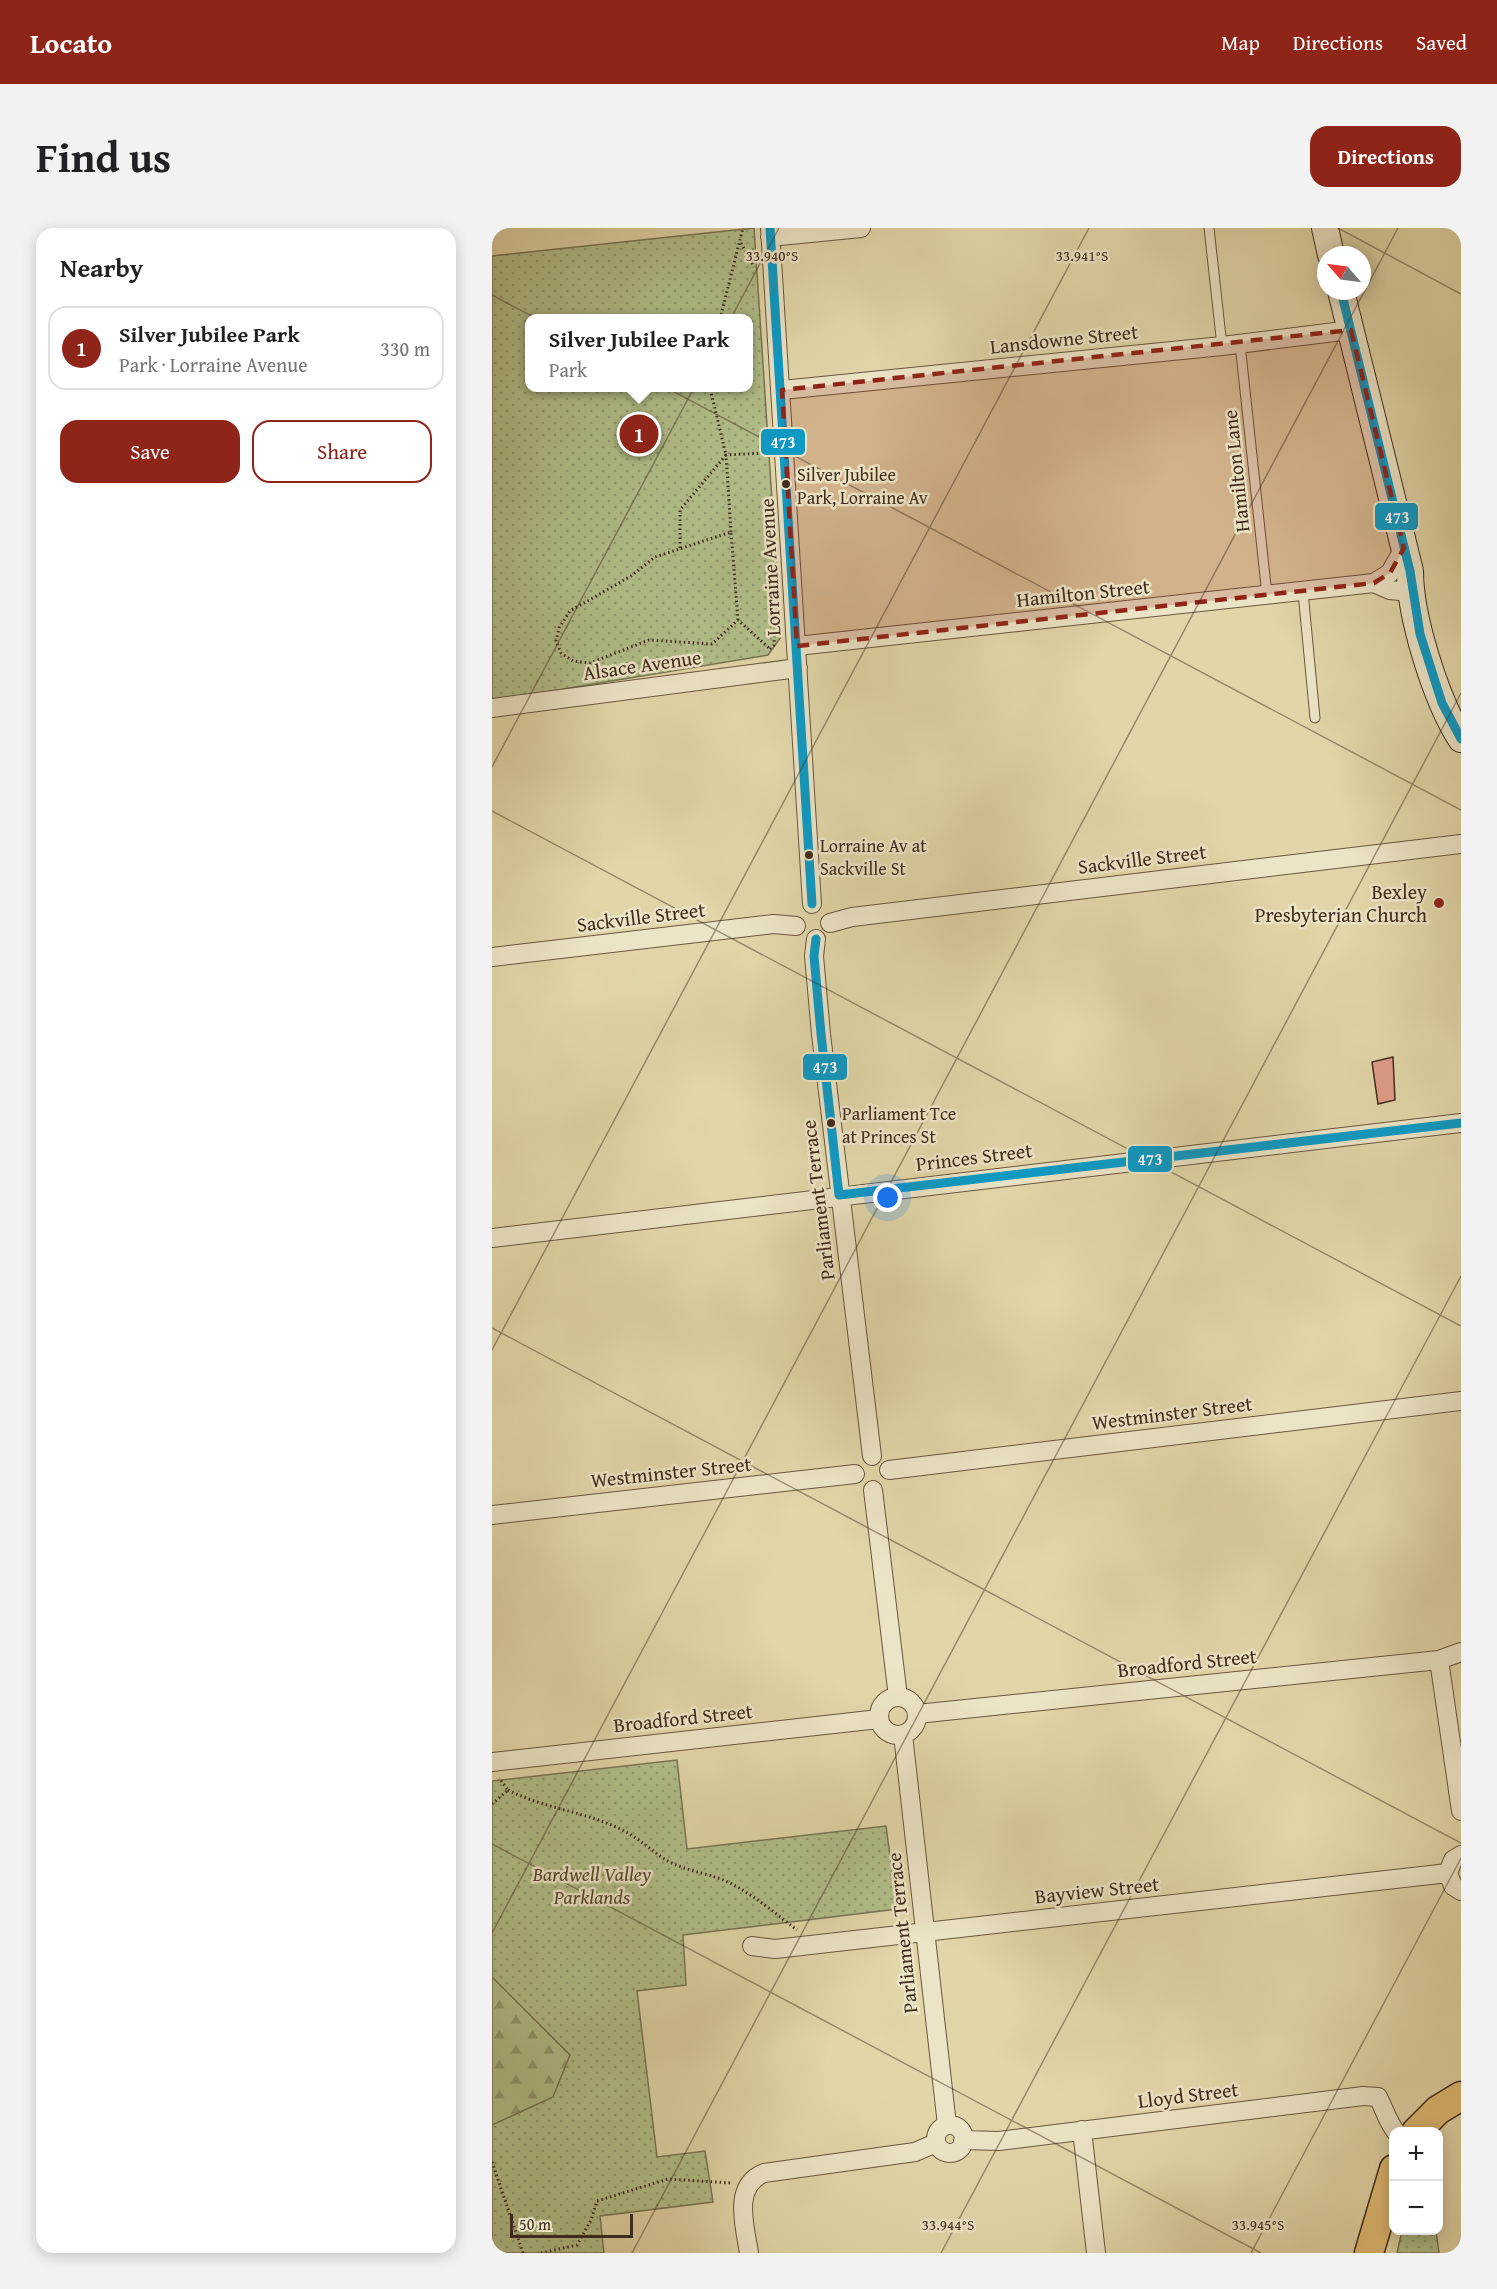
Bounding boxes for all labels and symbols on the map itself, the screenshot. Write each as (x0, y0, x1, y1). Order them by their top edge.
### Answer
text: 33.940°S (746, 245, 798, 266)
text: 33.941°S (1056, 245, 1108, 266)
north arrow (1317, 246, 1371, 300)
street label: Lansdowne Street (988, 316, 1139, 361)
street label: Hamilton Lane (1215, 408, 1256, 534)
pin: 1 (620, 412, 658, 456)
line badge: 473 (760, 428, 806, 456)
text: 473 (771, 430, 795, 454)
place label: Silver Jubilee Park, Lorraine Av (797, 461, 928, 511)
marker: Silver Jubilee Park, Lorraine Av (780, 478, 792, 490)
street label: Lorraine Avenue (751, 497, 788, 637)
line badge: 473 (1374, 502, 1419, 531)
text: 473 (1385, 505, 1409, 529)
street label: Hamilton Street (1015, 571, 1151, 614)
street label: Alsace Avenue (581, 642, 703, 687)
place label: Lorraine Av at Sackville St (820, 832, 927, 882)
street label: Sackville Street (1076, 836, 1208, 881)
marker: Lorraine Av at Sackville St (803, 849, 815, 861)
place label: Bexley Presbyterian Church (1255, 877, 1427, 929)
street label: Sackville Street (575, 894, 707, 939)
marker: Bexley Presbyterian Church (1432, 896, 1446, 910)
line badge: 473 (802, 1053, 848, 1081)
text: 473 (813, 1055, 837, 1079)
place label: Parliament Tce at Princes St (842, 1100, 956, 1150)
marker: Parliament Tce at Princes St (825, 1117, 837, 1129)
street label: Parliament Terrace (793, 1118, 842, 1282)
street label: Princes Street (914, 1135, 1034, 1178)
line badge: 473 (1127, 1145, 1173, 1173)
text: 473 (1138, 1147, 1162, 1171)
your location (873, 1183, 902, 1212)
street label: Westminster Street (1090, 1388, 1254, 1437)
street label: Westminster Street (589, 1449, 753, 1494)
street label: Broadford Street (1116, 1641, 1258, 1684)
street label: Broadford Street (612, 1696, 754, 1739)
street label: Parliament Terrace (879, 1851, 924, 2015)
park label: Bardwell Valley Parklands (532, 1859, 651, 1911)
street label: Bayview Street (1033, 1869, 1161, 1910)
street label: Lloyd Street (1136, 2074, 1240, 2115)
scale bar (510, 2211, 633, 2238)
text: 33.944°S (922, 2214, 974, 2235)
text: 33.945°S (1232, 2214, 1284, 2235)

